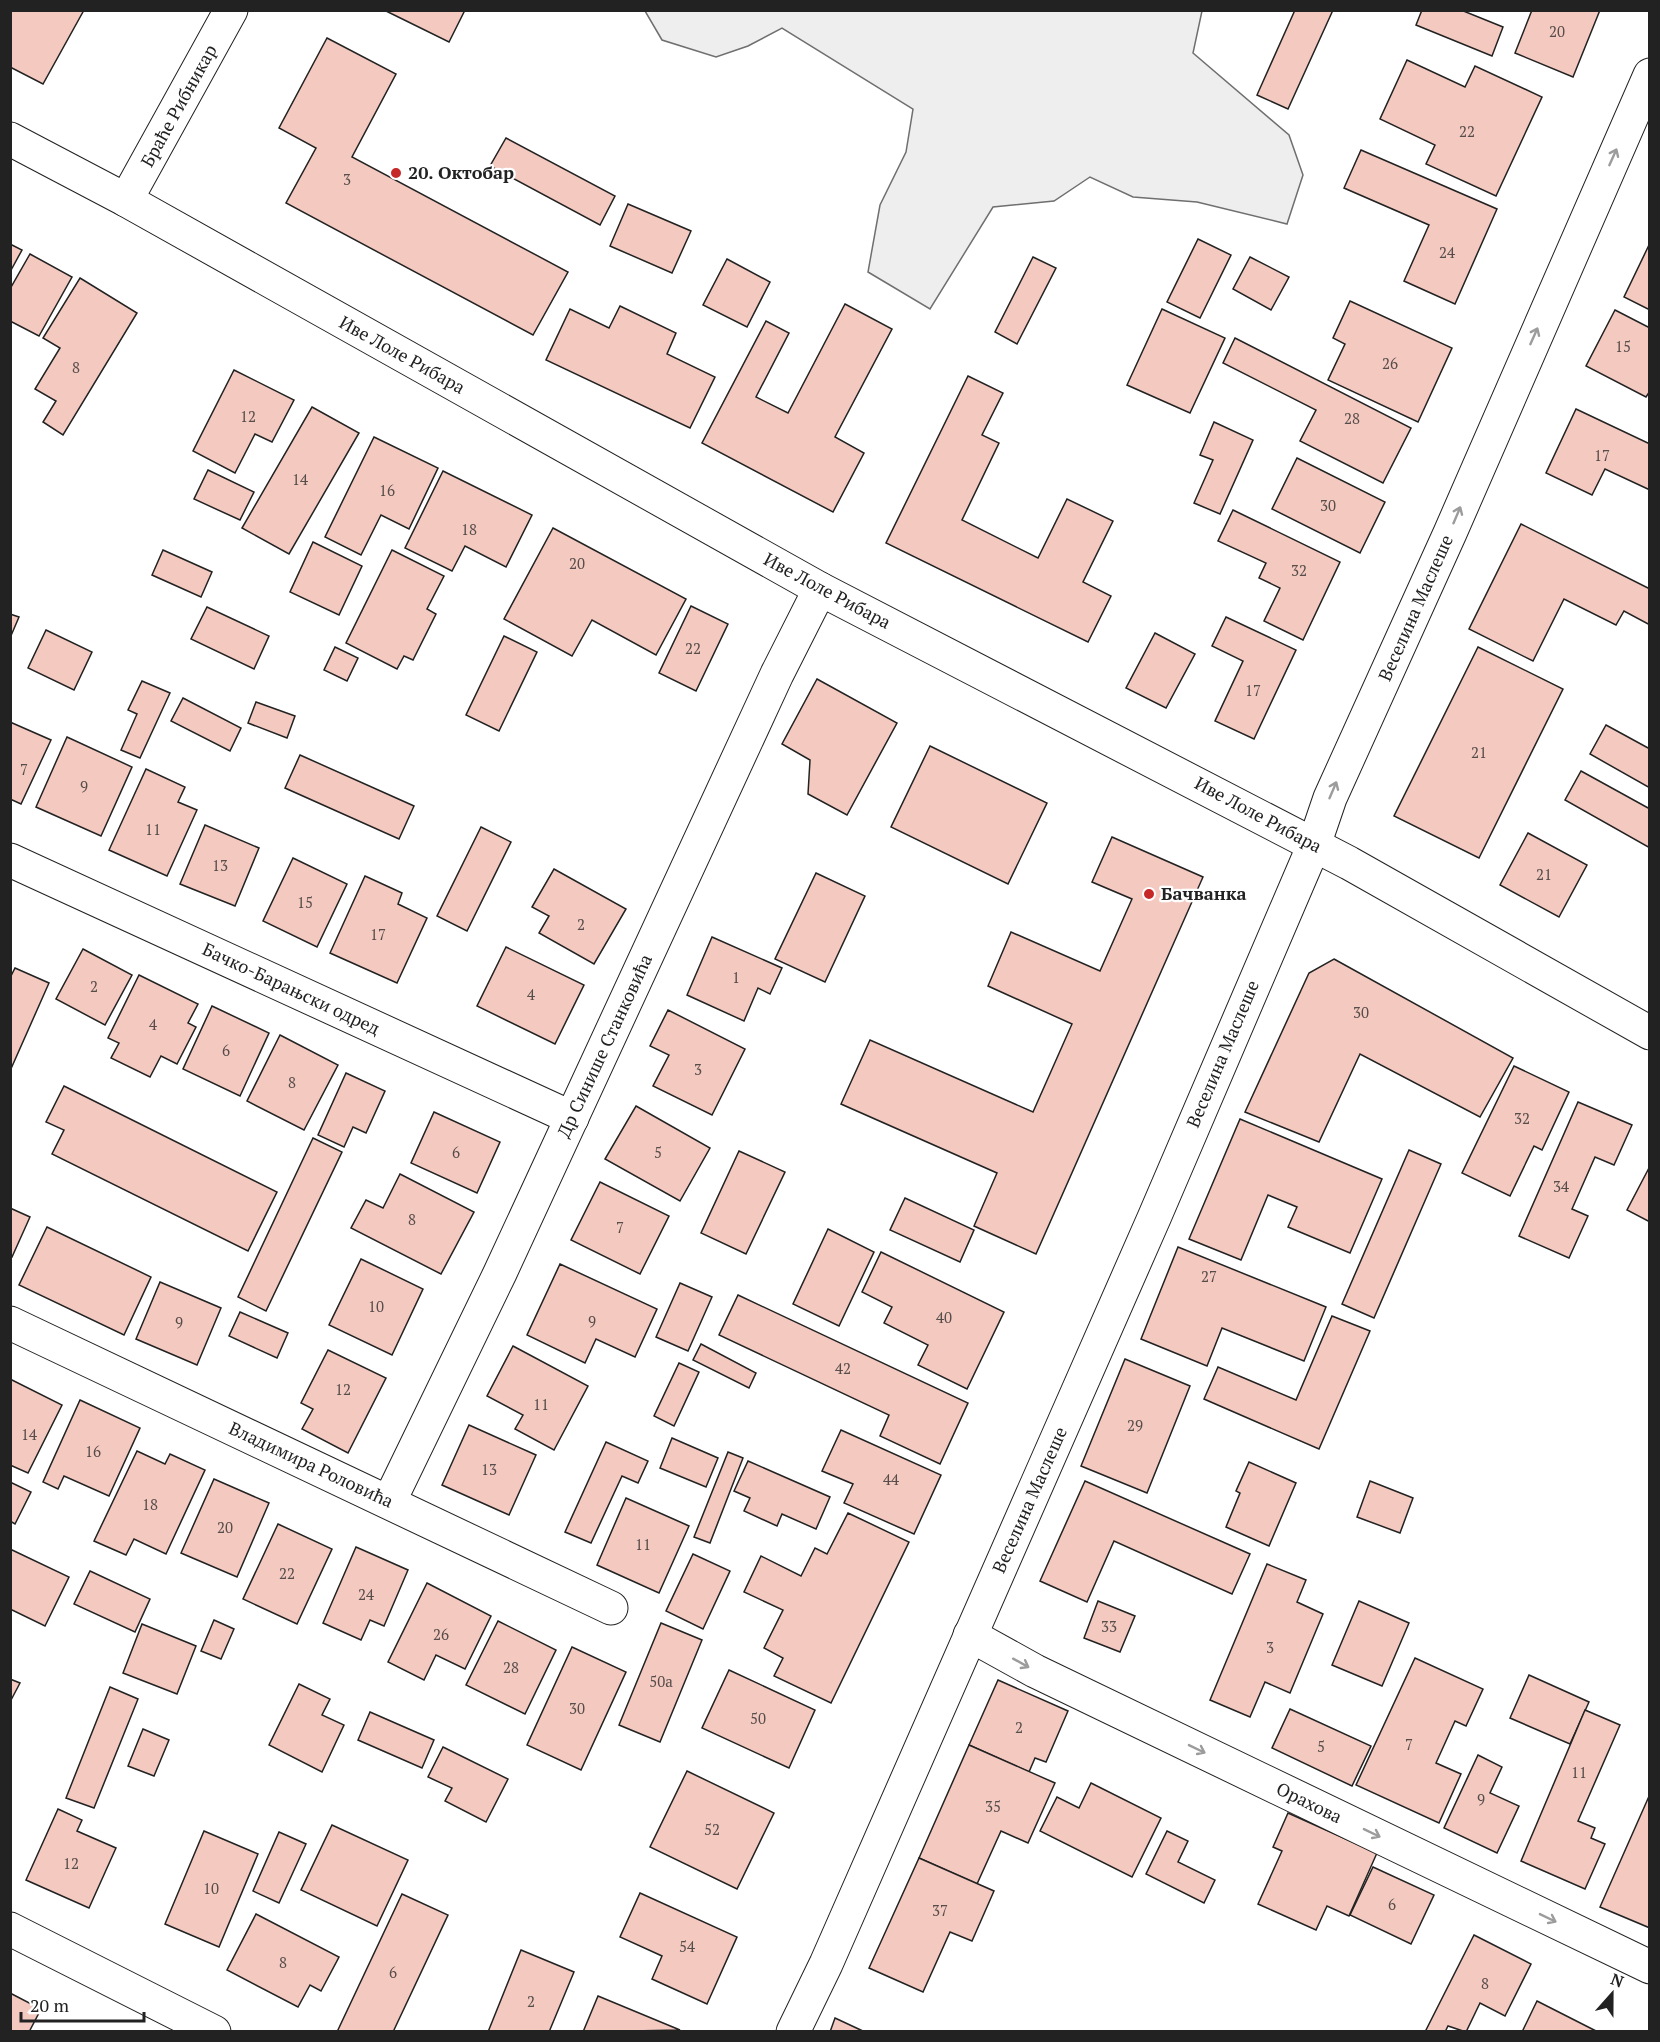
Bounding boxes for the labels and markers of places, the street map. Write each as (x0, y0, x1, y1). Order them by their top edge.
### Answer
place label: 20. Октобар (408, 160, 514, 184)
marker: 20. Октобар (389, 166, 403, 180)
place label: Бачванка (1161, 881, 1246, 905)
marker: Бачванка (1142, 887, 1156, 901)

